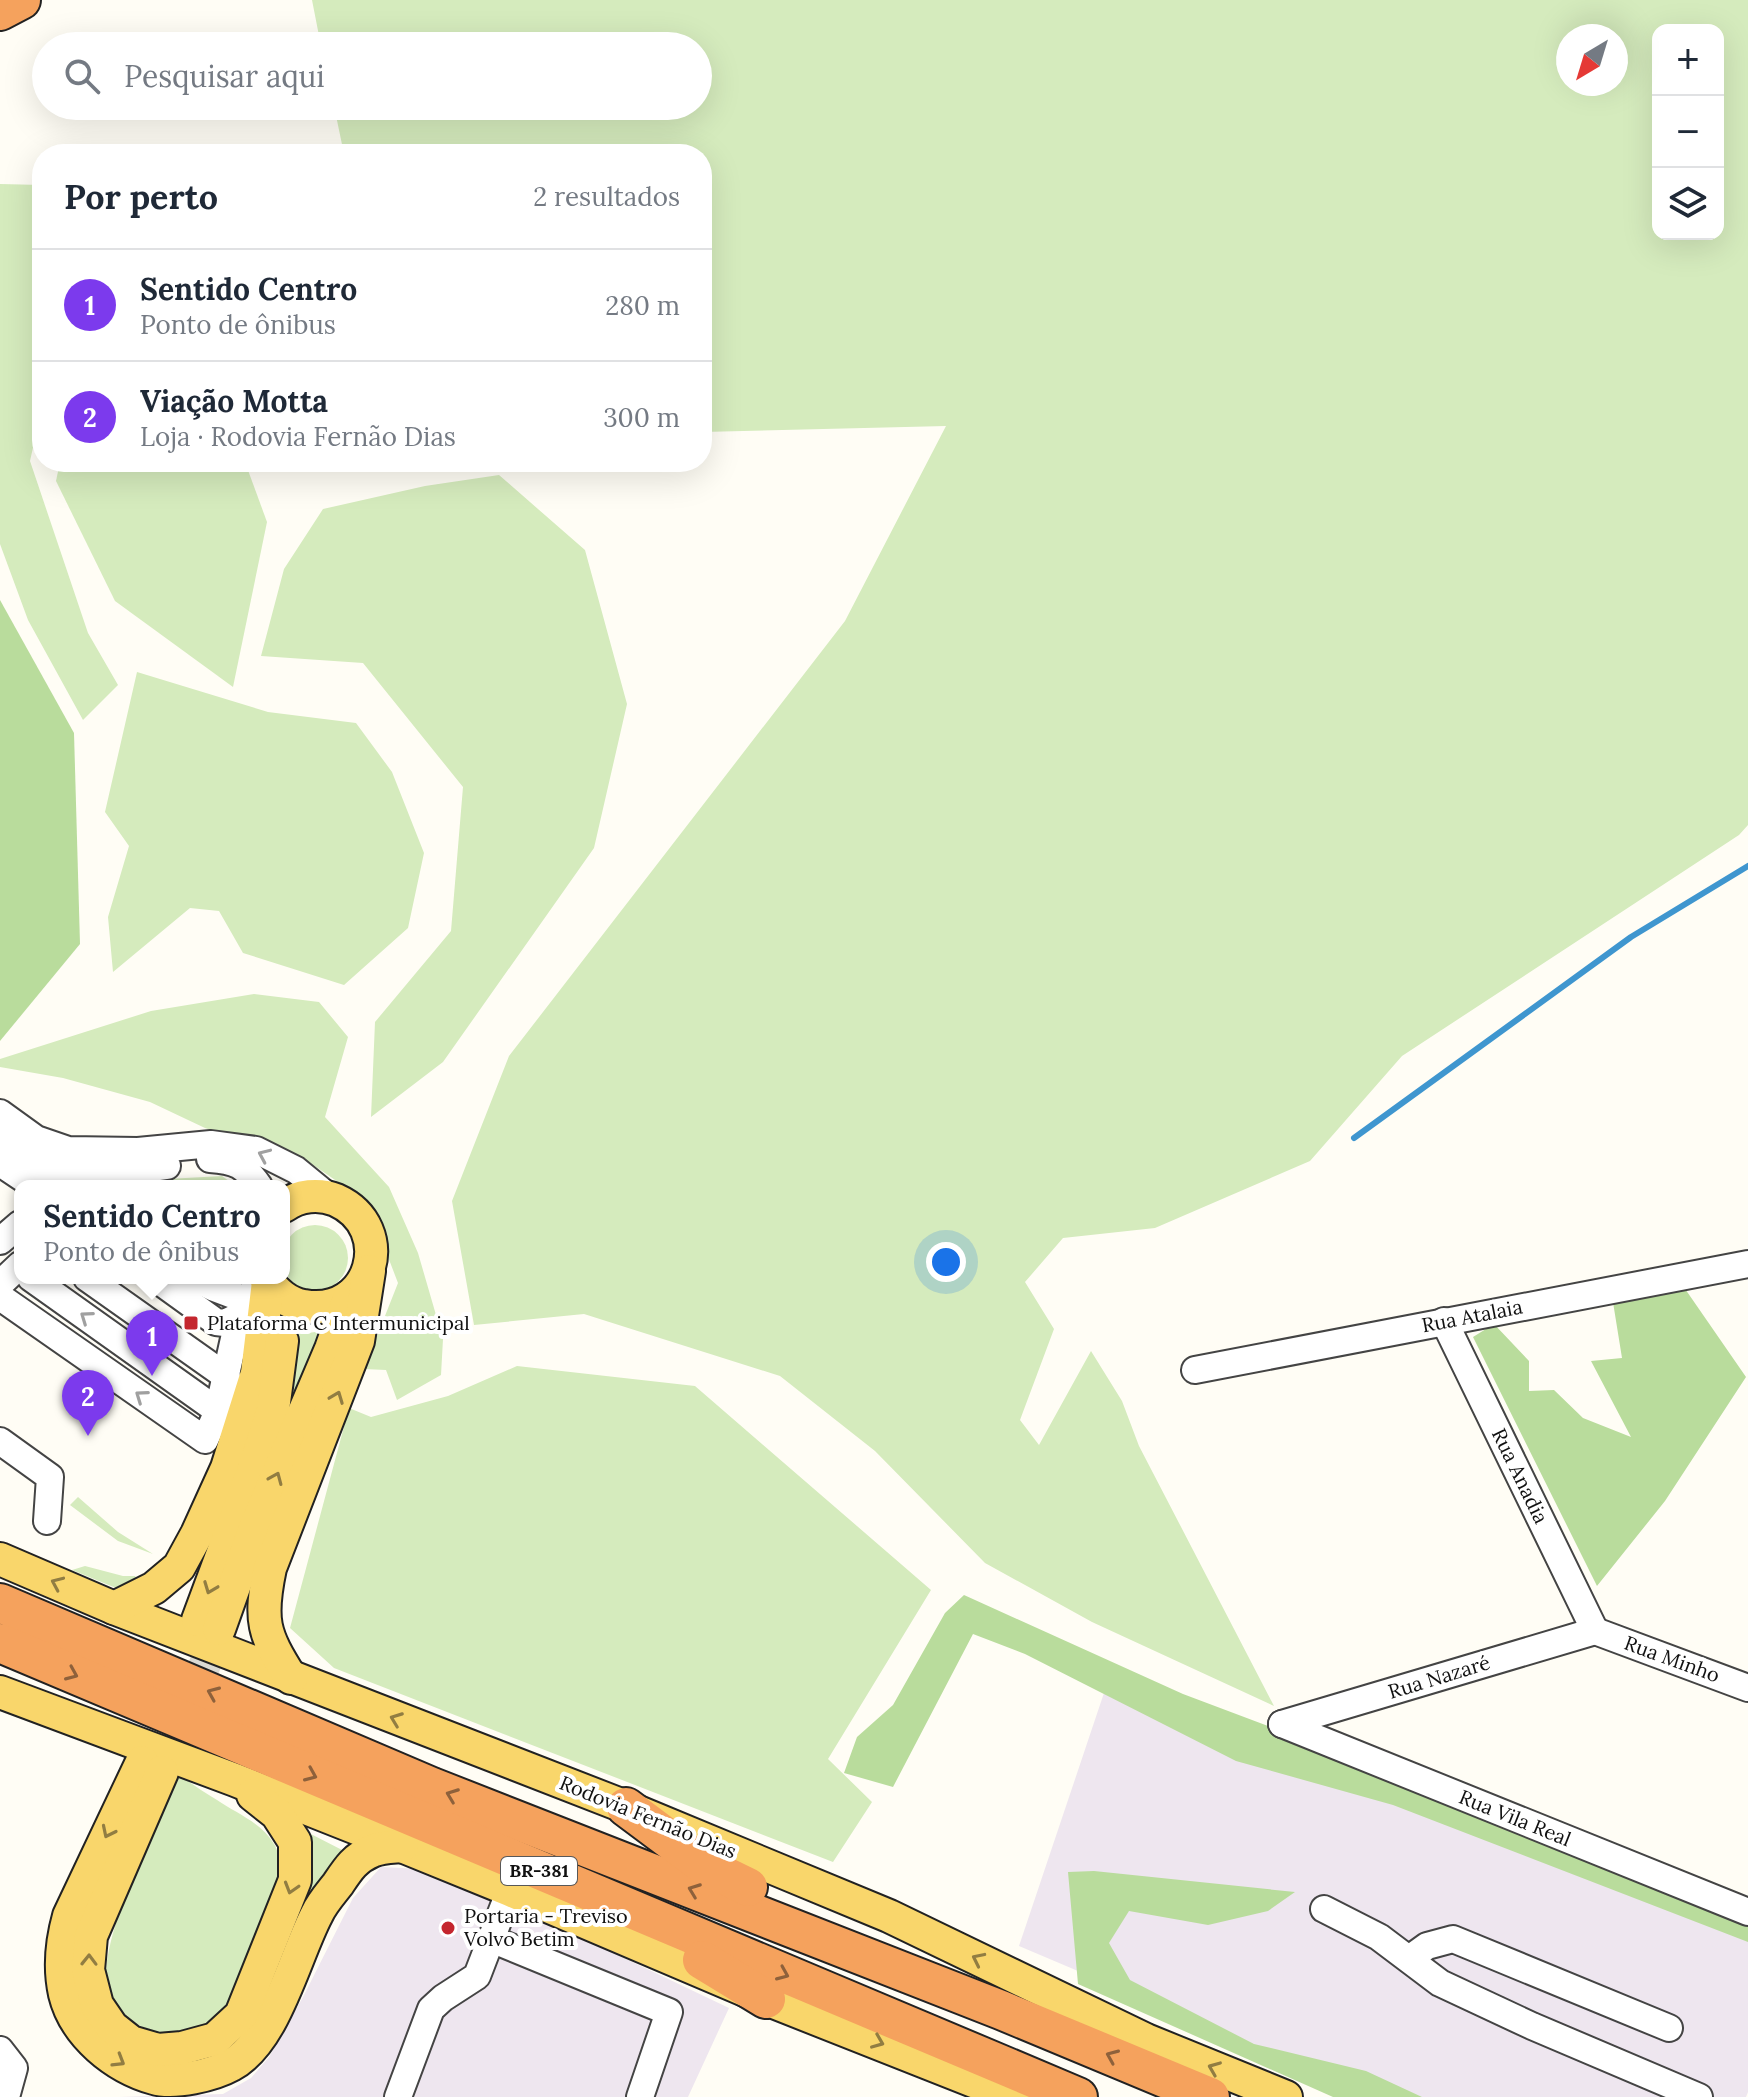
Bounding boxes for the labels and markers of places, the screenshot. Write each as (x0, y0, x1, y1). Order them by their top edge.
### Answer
pin: 1 (126, 1310, 178, 1376)
place label: Plataforma C Intermunicipal (207, 1310, 470, 1335)
marker: Plataforma C Intermunicipal (182, 1314, 200, 1332)
pin: 2 (62, 1370, 114, 1436)
place label: Portaria - Treviso Volvo Betim (463, 1903, 628, 1951)
marker: Portaria - Treviso Volvo Betim (439, 1919, 457, 1937)

